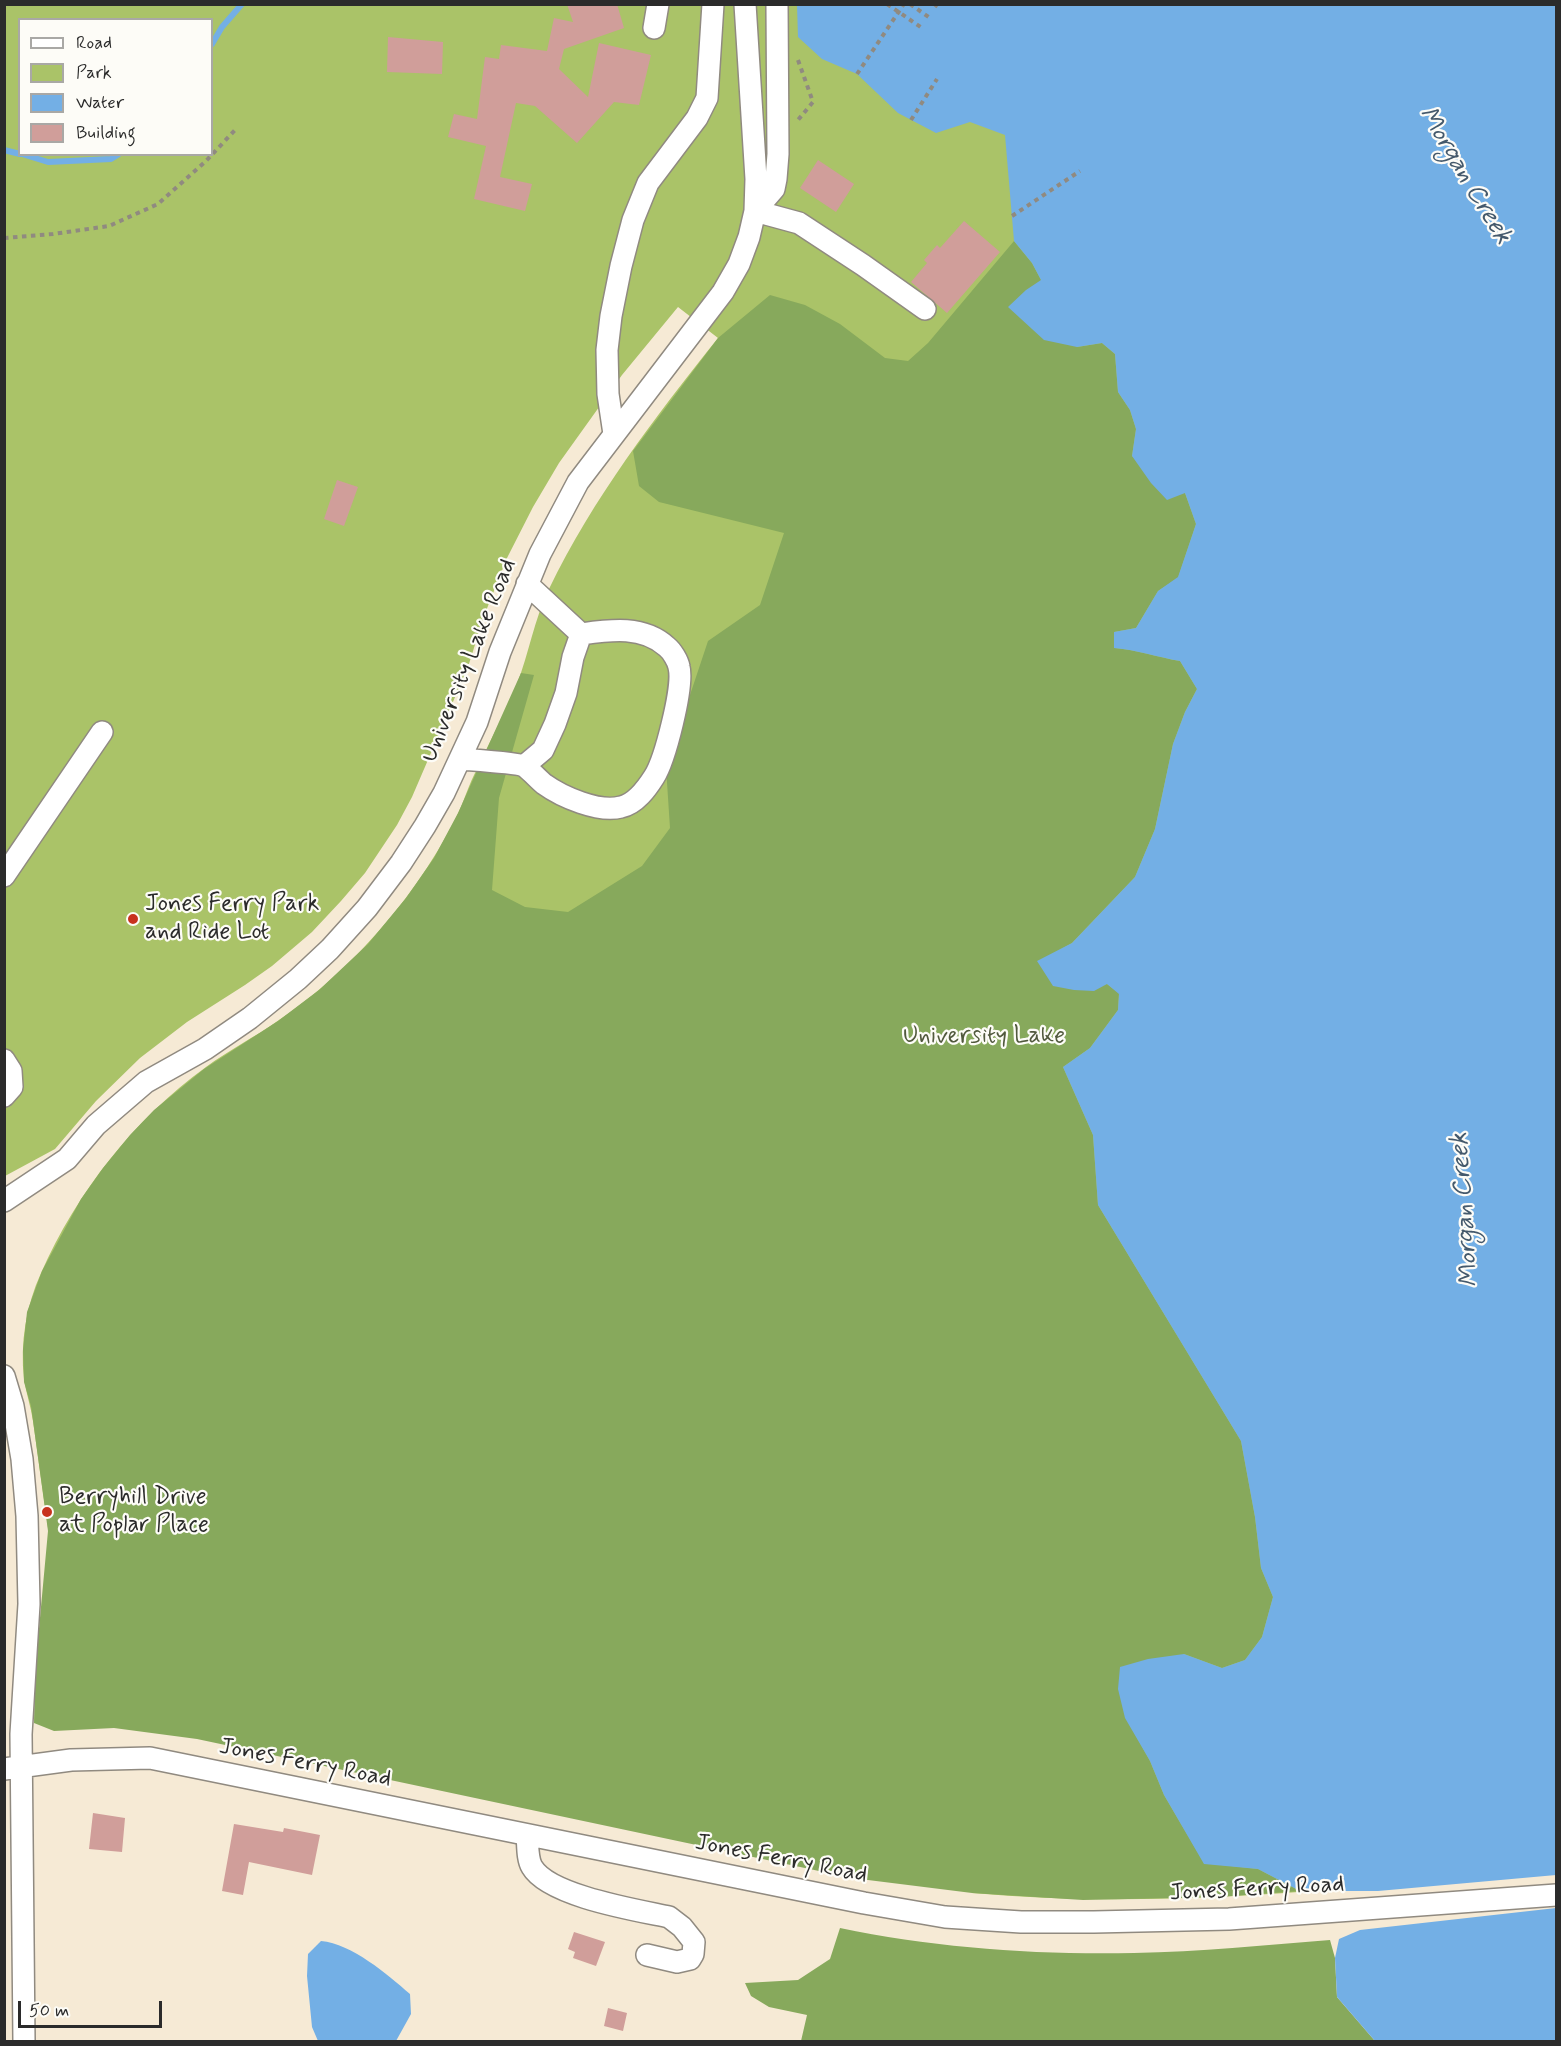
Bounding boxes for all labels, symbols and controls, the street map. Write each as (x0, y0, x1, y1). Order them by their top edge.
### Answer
legend (18, 18, 213, 156)
text: Road (76, 31, 112, 55)
text: Park (76, 61, 112, 85)
text: Water (76, 91, 124, 115)
water label: Morgan Creek (1411, 101, 1517, 251)
text: Building (76, 121, 136, 145)
street label: University Lake Road (416, 555, 524, 767)
place label: Jones Ferry Park and Ride Lot (145, 891, 319, 947)
marker: Jones Ferry Park and Ride Lot (126, 912, 140, 926)
park label: University Lake (903, 1023, 1065, 1051)
water label: Morgan Creek (1445, 1131, 1487, 1289)
place label: Berryhill Drive at Poplar Place (59, 1484, 209, 1540)
marker: Berryhill Drive at Poplar Place (40, 1505, 54, 1519)
street label: Jones Ferry Road (217, 1733, 393, 1795)
street label: Jones Ferry Road (693, 1829, 869, 1891)
street label: Jones Ferry Road (1169, 1871, 1345, 1909)
scale bar (21, 1989, 165, 2027)
text: 50 m (29, 1999, 69, 2023)

